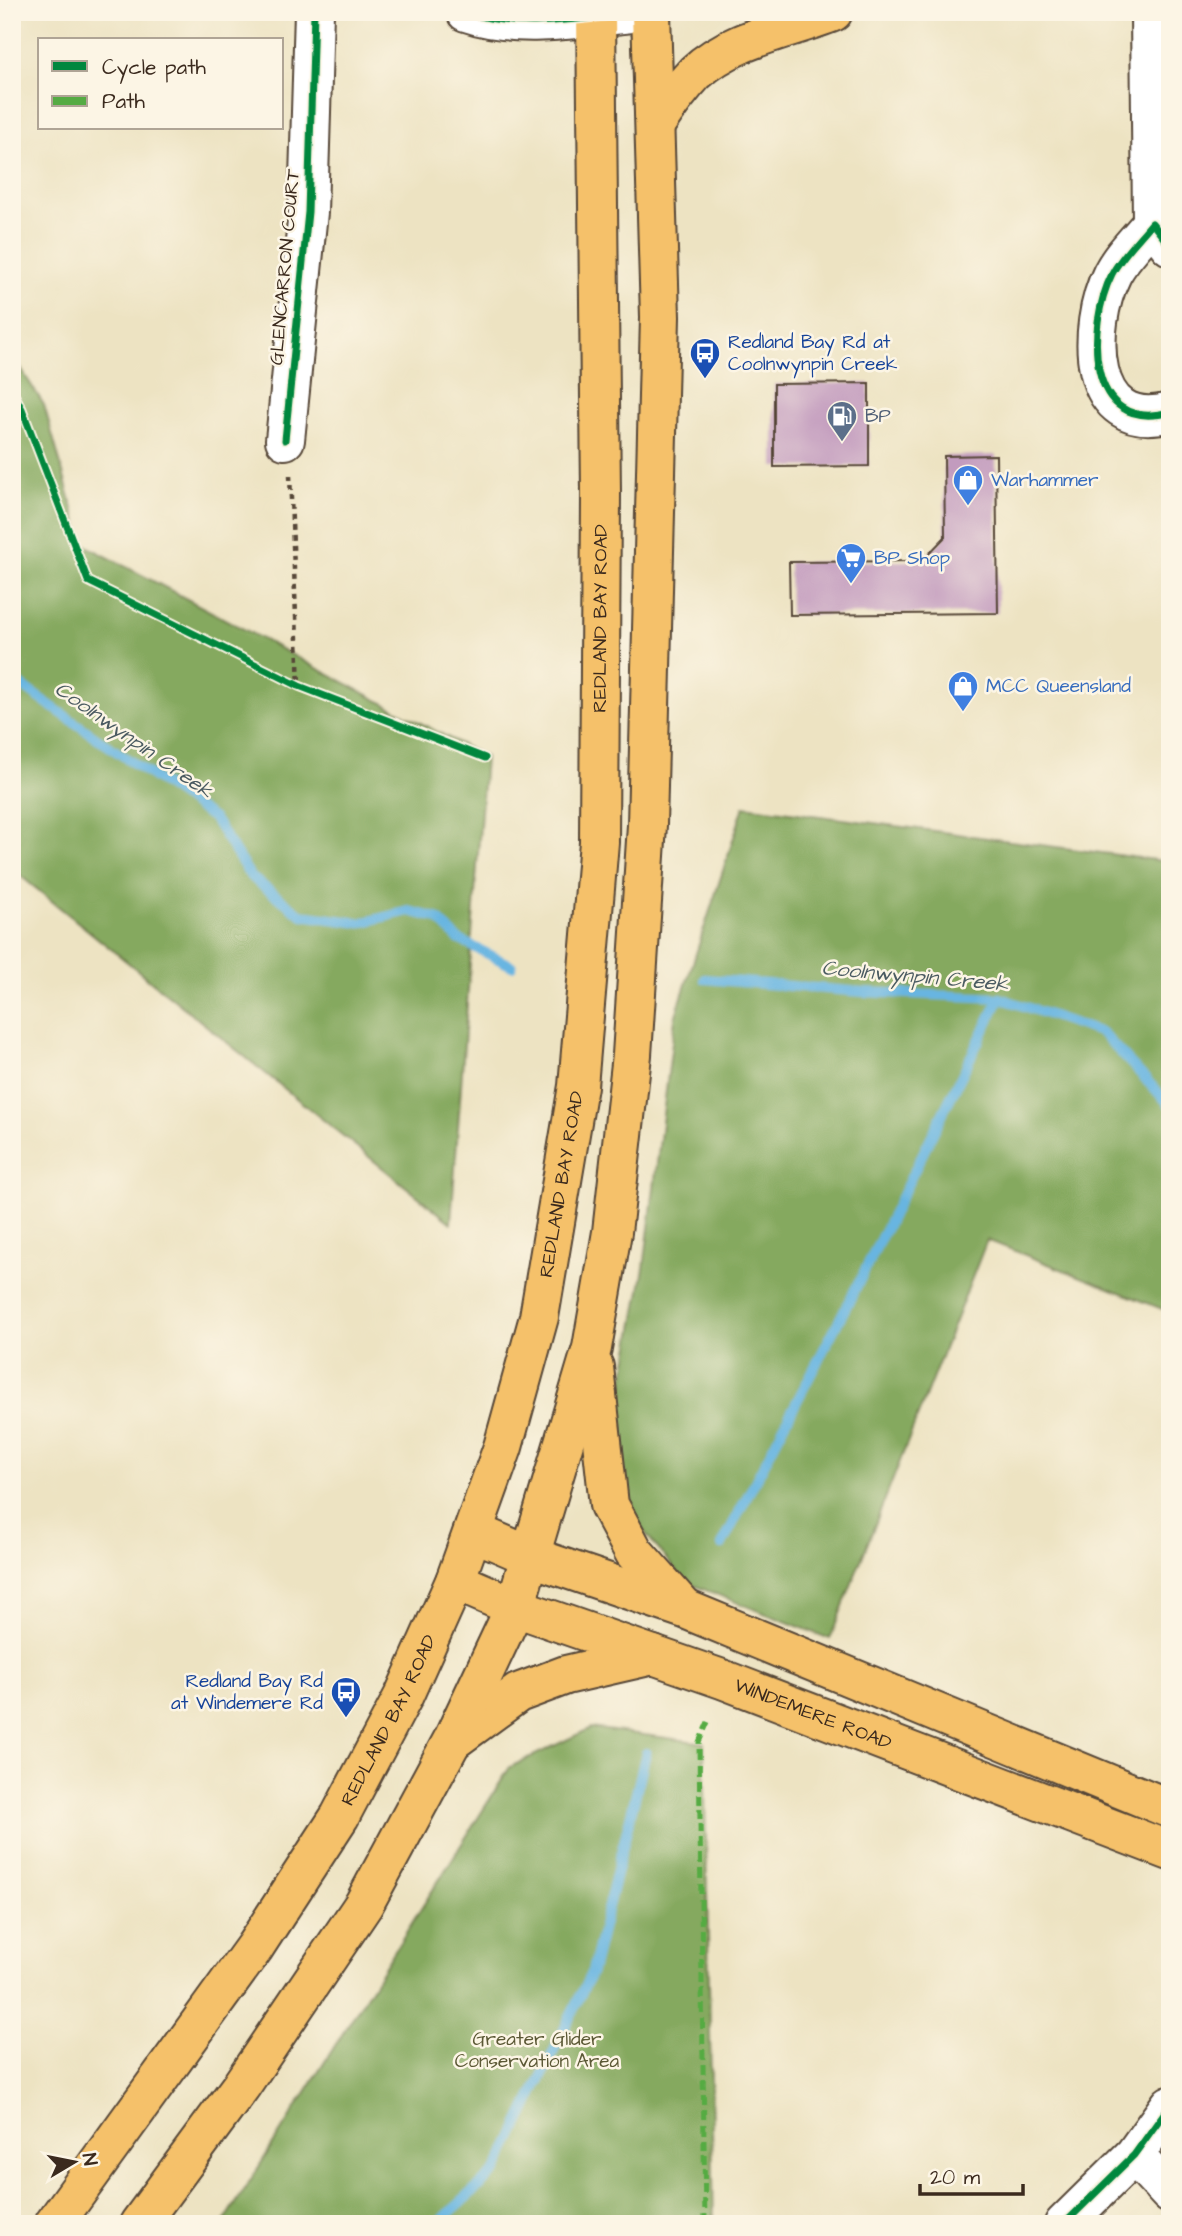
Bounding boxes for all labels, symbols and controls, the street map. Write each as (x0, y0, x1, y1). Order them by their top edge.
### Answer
legend (38, 38, 284, 130)
text: Cycle path (102, 53, 207, 84)
text: Path (102, 87, 146, 116)
street label: GLENCARRON COURT (263, 168, 307, 366)
place label: Redland Bay Rd at Coolnwynpin Creek (728, 329, 898, 379)
bus stop icon: Redland Bay Rd at Coolnwynpin Creek (688, 336, 722, 380)
fuel station icon: BP (825, 399, 859, 443)
place label: BP (865, 403, 891, 430)
shop icon: Warhammer (951, 463, 985, 507)
place label: Warhammer (991, 467, 1099, 494)
street label: REDLAND BAY ROAD (586, 524, 614, 713)
supermarket icon: BP Shop (834, 541, 868, 585)
place label: BP Shop (874, 545, 951, 572)
shop icon: MCC Queensland (946, 669, 980, 713)
place label: MCC Queensland (986, 673, 1131, 700)
water label: Coolnwynpin Creek (48, 674, 220, 807)
water label: Coolnwynpin Creek (820, 953, 1011, 1000)
street label: REDLAND BAY ROAD (532, 1089, 590, 1279)
street label: REDLAND BAY ROAD (334, 1630, 443, 1811)
place label: Redland Bay Rd at Windemere Rd (171, 1668, 323, 1717)
street label: WINDEMERE ROAD (730, 1671, 895, 1756)
bus stop icon: Redland Bay Rd at Windemere Rd (329, 1675, 363, 1719)
park label: Greater Glider Conservation Area (455, 2026, 620, 2075)
north arrow (38, 2128, 108, 2198)
text: N (75, 2151, 104, 2168)
scale bar (920, 2152, 1023, 2196)
text: 20 m (930, 2163, 981, 2192)

